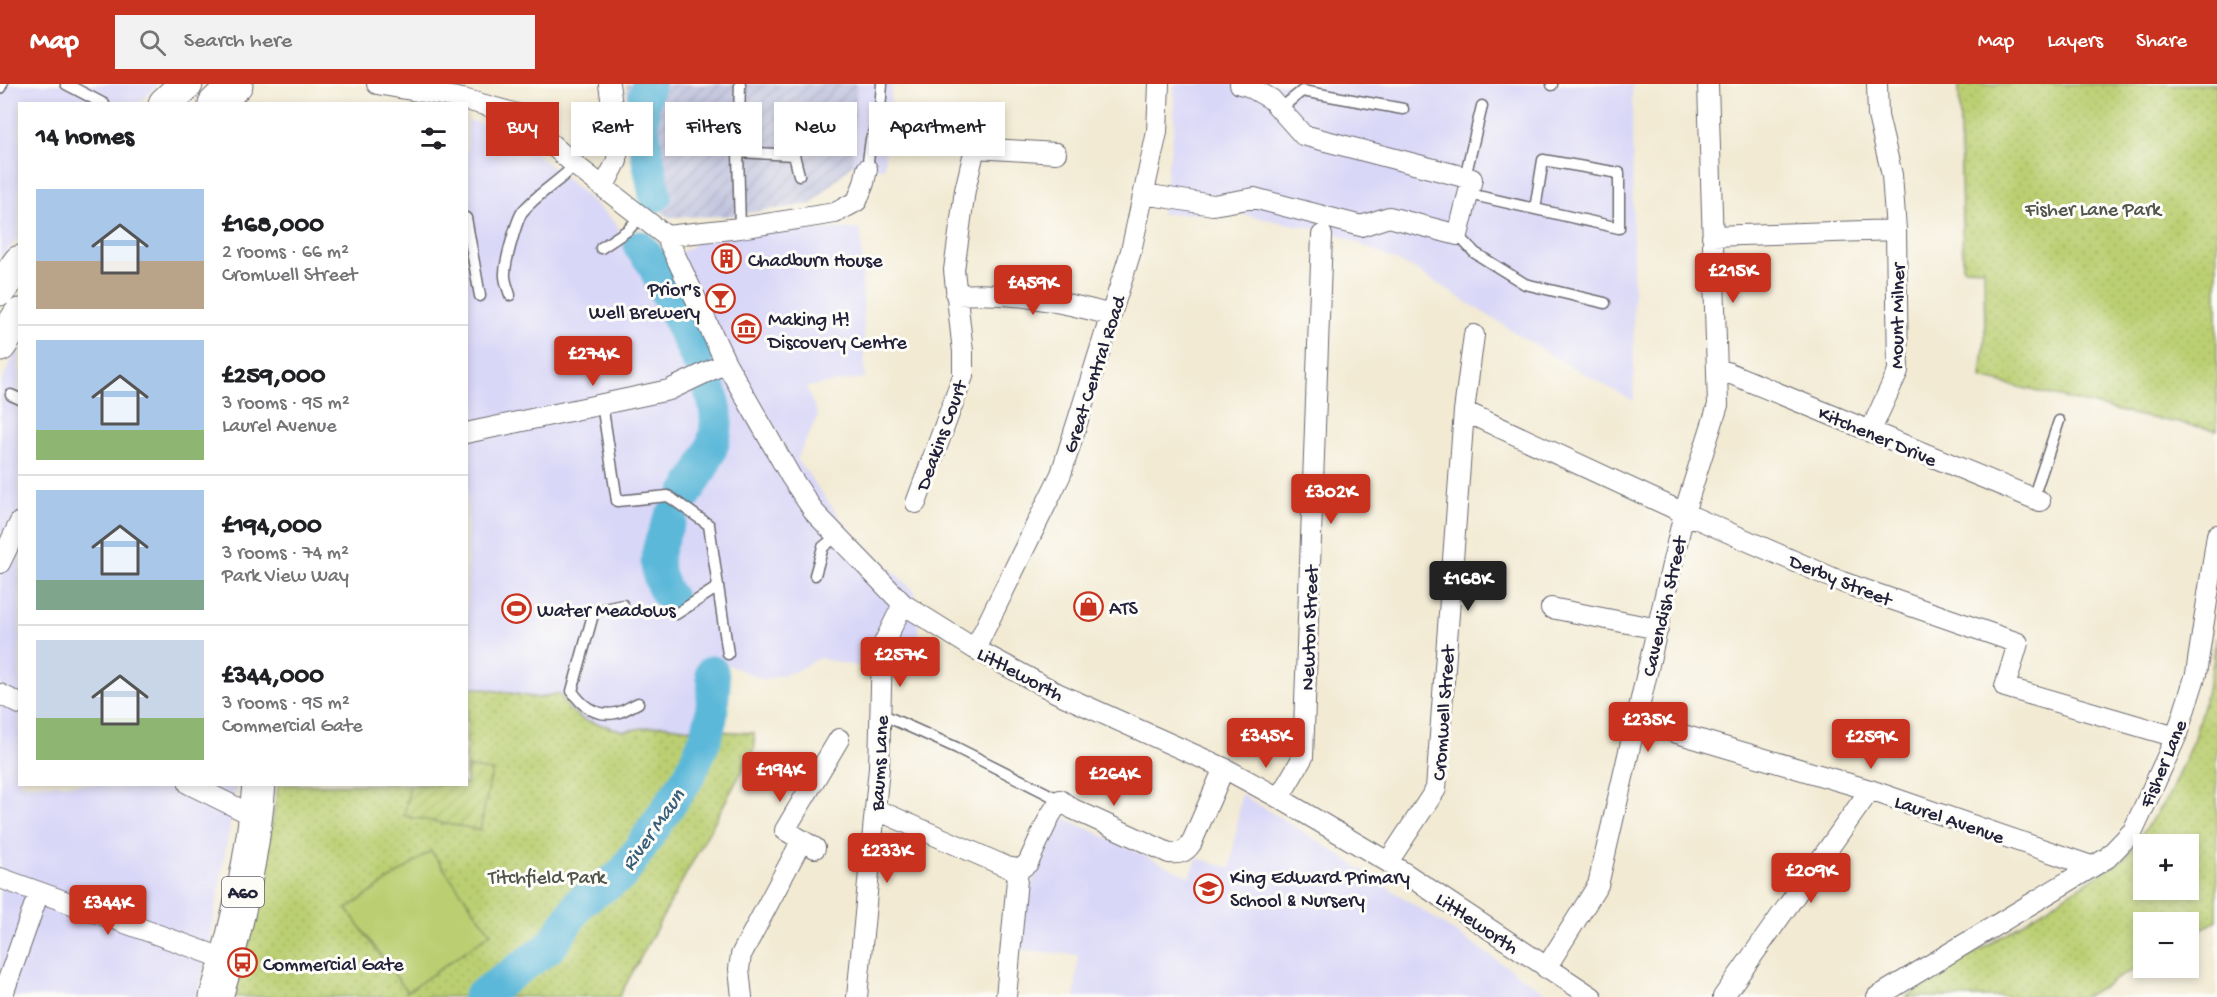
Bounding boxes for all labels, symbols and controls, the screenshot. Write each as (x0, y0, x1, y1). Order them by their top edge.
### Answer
search box (115, 15, 535, 69)
text: Map (30, 26, 79, 59)
icon: search (136, 26, 169, 59)
text: Search here (184, 29, 292, 55)
text: Map (1978, 30, 2014, 55)
text: Layers (2047, 30, 2103, 55)
text: Share (2136, 30, 2187, 55)
chip: Buy (486, 102, 559, 156)
chip: Rent (571, 102, 653, 156)
chip: Filters (665, 102, 762, 156)
chip: New (774, 102, 857, 156)
chip: Apartment (869, 102, 1005, 156)
icon: filters (417, 122, 450, 155)
text: 14 homes (36, 123, 134, 154)
park label: Fisher Lane Park (2024, 200, 2163, 223)
text: £168,000 (222, 211, 324, 242)
icon: home (84, 213, 156, 285)
text: 2 rooms · 66 m² (222, 242, 349, 265)
building icon: Chadburn House (711, 243, 743, 275)
place label: Chadburn House (748, 251, 883, 274)
pin: £215K (1691, 253, 1775, 304)
text: £215K (1709, 261, 1757, 284)
street label: Mount Milner (1887, 261, 1912, 369)
text: Cromwell Street (222, 265, 357, 288)
pin: £459K (991, 265, 1075, 316)
text: £459K (1008, 273, 1058, 296)
place label: Prior's Well Brewery (589, 280, 701, 326)
bar icon: Prior's Well Brewery (705, 283, 737, 315)
street label: Great Central Road (1060, 291, 1133, 457)
place label: Making It! Discovery Centre (766, 310, 908, 356)
museum icon: Making It! Discovery Centre (731, 313, 763, 345)
pin: £274K (551, 336, 635, 387)
text: £274K (568, 344, 618, 367)
text: £259,000 (222, 362, 325, 393)
icon: home (84, 364, 156, 436)
street label: Deakins Court (912, 376, 974, 496)
text: 3 rooms · 95 m² (222, 393, 350, 416)
street label: Kitchener Drive (1814, 403, 1940, 474)
text: Laurel Avenue (222, 416, 337, 439)
pin: £302K (1289, 474, 1373, 525)
text: £302K (1305, 482, 1357, 505)
text: £194,000 (222, 512, 322, 543)
icon: home (84, 514, 156, 586)
street label: Cavendish Street (1639, 533, 1694, 679)
text: 3 rooms · 74 m² (222, 543, 349, 566)
street label: Derby Street (1783, 550, 1896, 614)
pin: £168K (1426, 561, 1510, 612)
street label: Newton Street (1298, 563, 1325, 691)
text: Park View Way (222, 566, 349, 589)
text: £168K (1443, 569, 1493, 592)
shop icon: ATS (1072, 591, 1104, 623)
sports icon: Water Meadows (500, 593, 532, 625)
place label: ATS (1109, 599, 1138, 622)
place label: Water Meadows (537, 601, 676, 624)
pin: £257K (858, 637, 942, 688)
street label: Cromwell Street (1429, 643, 1462, 781)
street label: Littleworth (972, 644, 1067, 709)
text: £257K (875, 645, 925, 668)
text: £344,000 (222, 662, 324, 693)
icon: home (84, 664, 156, 736)
text: 3 rooms · 95 m² (222, 693, 350, 716)
pin: £235K (1606, 702, 1690, 753)
text: £235K (1623, 710, 1673, 733)
street label: Baums Lane (867, 714, 896, 812)
text: Commercial Gate (222, 716, 363, 739)
street label: Fisher Lane (2136, 716, 2194, 813)
pin: £345K (1224, 718, 1308, 769)
pin: £259K (1829, 719, 1913, 770)
text: £345K (1241, 726, 1291, 749)
text: £259K (1846, 727, 1896, 750)
pin: £194K (738, 752, 822, 803)
pin: £264K (1072, 756, 1156, 807)
text: £194K (756, 760, 804, 783)
text: £264K (1089, 764, 1139, 787)
water label: River Maun (618, 784, 693, 877)
street label: Laurel Avenue (1891, 792, 2007, 851)
pin: £233K (845, 833, 929, 884)
map controls (2133, 834, 2199, 978)
button: + (2133, 834, 2199, 900)
text: £233K (862, 841, 912, 864)
pin: £209K (1769, 853, 1853, 904)
text: £209K (1785, 861, 1837, 884)
park label: Titchfield Park (487, 868, 608, 891)
place label: King Edward Primary School & Nursery (1230, 868, 1410, 914)
school or university icon: King Edward Primary School & Nursery (1193, 872, 1225, 904)
road number: A60 (222, 877, 264, 907)
pin: £344K (66, 885, 150, 936)
street label: Littleworth (1430, 889, 1522, 961)
text: £344K (83, 893, 133, 916)
button: − (2133, 912, 2199, 978)
bus stop icon: Commercial Gate (226, 947, 258, 979)
place label: Commercial Gate (263, 955, 404, 978)

